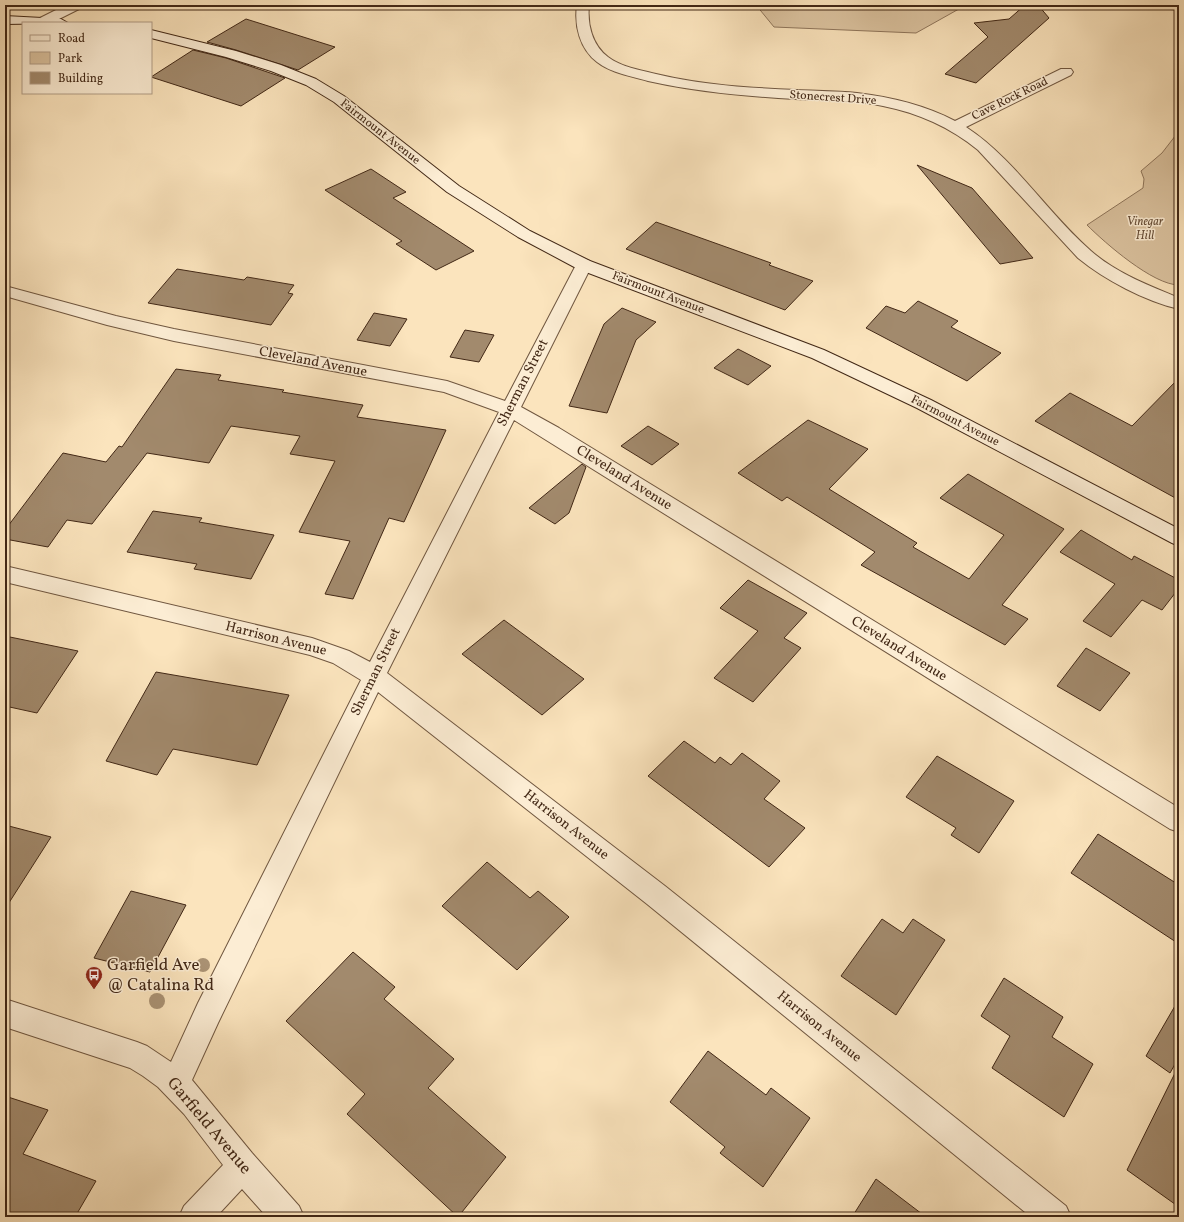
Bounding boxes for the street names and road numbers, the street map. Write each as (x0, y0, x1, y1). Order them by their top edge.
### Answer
street label: Cave Rock Road (969, 73, 1051, 124)
street label: Stonecrest Drive (789, 87, 877, 109)
street label: Fairmount Avenue (337, 96, 424, 169)
street label: Fairmount Avenue (610, 268, 707, 318)
street label: Sherman Street (493, 336, 553, 430)
street label: Cleveland Avenue (257, 342, 369, 382)
street label: Fairmount Avenue (908, 392, 1002, 450)
street label: Cleveland Avenue (572, 441, 676, 515)
street label: Cleveland Avenue (847, 612, 951, 686)
street label: Harrison Avenue (223, 617, 329, 661)
street label: Sherman Street (346, 625, 406, 719)
street label: Harrison Avenue (519, 786, 613, 865)
street label: Harrison Avenue (773, 987, 866, 1067)
street label: Garfield Avenue (161, 1072, 257, 1180)

